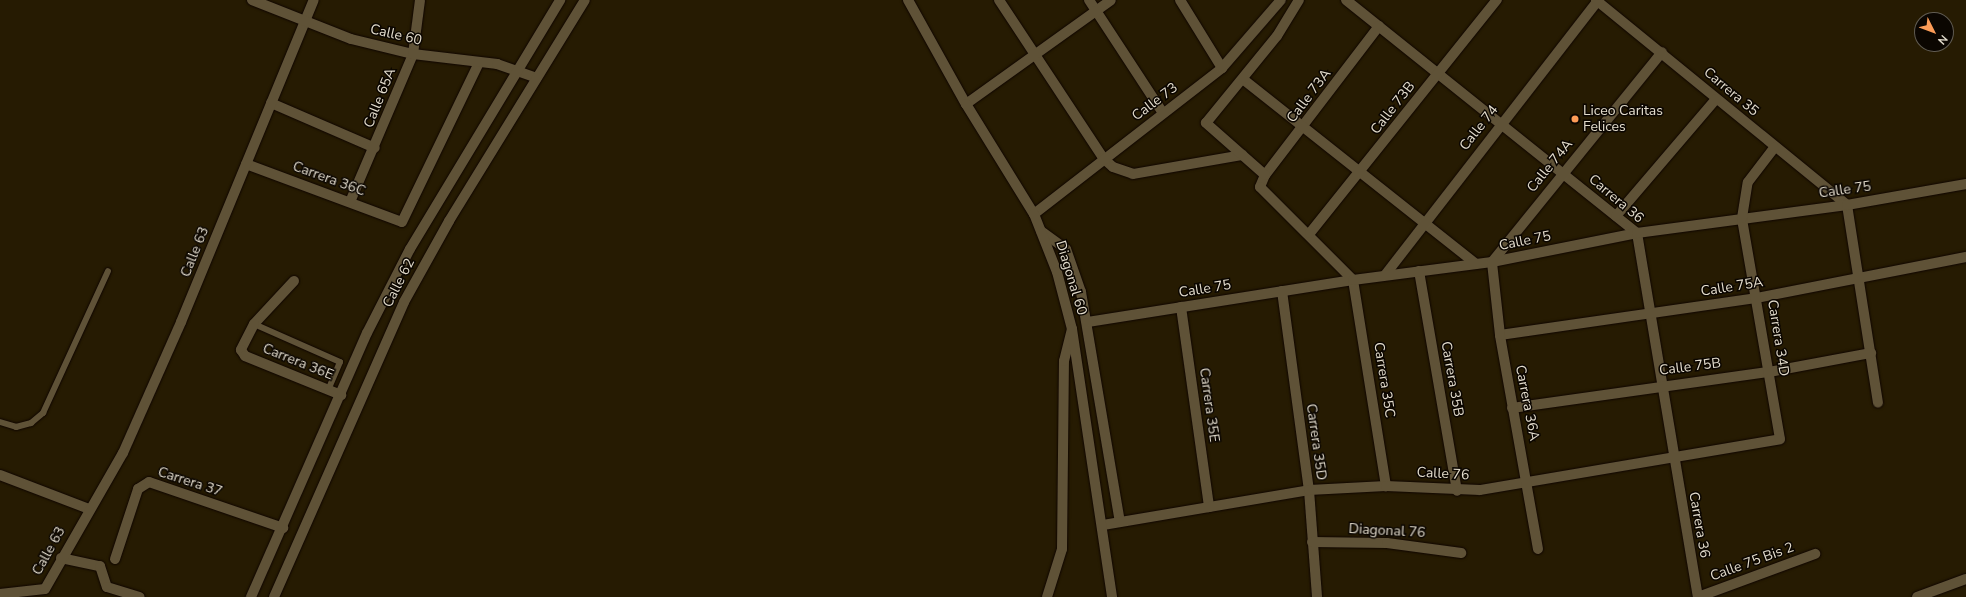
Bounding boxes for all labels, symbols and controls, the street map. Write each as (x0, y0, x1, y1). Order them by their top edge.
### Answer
north arrow (1914, 12, 1954, 52)
street label: Calle 60 (368, 21, 424, 49)
text: N (1934, 32, 1951, 48)
street label: Carrera 35 (1700, 64, 1762, 120)
street label: Calle 65A (360, 66, 400, 130)
street label: Calle 73A (1283, 66, 1335, 126)
street label: Calle 73B (1367, 78, 1419, 138)
street label: Calle 73 (1129, 79, 1181, 125)
street label: Calle 74 (1456, 102, 1502, 154)
place label: Liceo Caritas Felices (1583, 103, 1663, 136)
marker: Liceo Caritas Felices (1570, 114, 1580, 124)
street label: Calle 74A (1524, 136, 1576, 196)
street label: Carrera 36C (290, 158, 368, 200)
street label: Carrera 36 (1585, 171, 1647, 227)
street label: Calle 75 (1818, 178, 1872, 202)
street label: Calle 63 (177, 224, 213, 280)
street label: Calle 75 (1498, 228, 1552, 254)
street label: Diagonal 60 (1052, 239, 1090, 317)
street label: Calle 62 (380, 256, 418, 310)
street label: Calle 75A (1700, 274, 1764, 300)
street label: Calle 75 (1178, 277, 1232, 301)
street label: Carrera 34D (1764, 299, 1792, 377)
street label: Carrera 36E (260, 340, 336, 384)
street label: Carrera 35B (1437, 340, 1467, 418)
street label: Carrera 35C (1370, 341, 1398, 419)
street label: Calle 75B (1658, 355, 1722, 379)
street label: Carrera 36A (1511, 364, 1543, 442)
street label: Carrera 35E (1195, 367, 1223, 443)
street label: Carrera 35D (1302, 403, 1330, 481)
street label: Carrera 37 (156, 464, 224, 500)
street label: Calle 76 (1416, 464, 1470, 484)
street label: Carrera 36 (1685, 491, 1713, 559)
street label: Diagonal 76 (1348, 521, 1426, 541)
street label: Calle 63 (29, 524, 69, 578)
street label: Calle 75 Bis 2 (1708, 539, 1796, 585)

